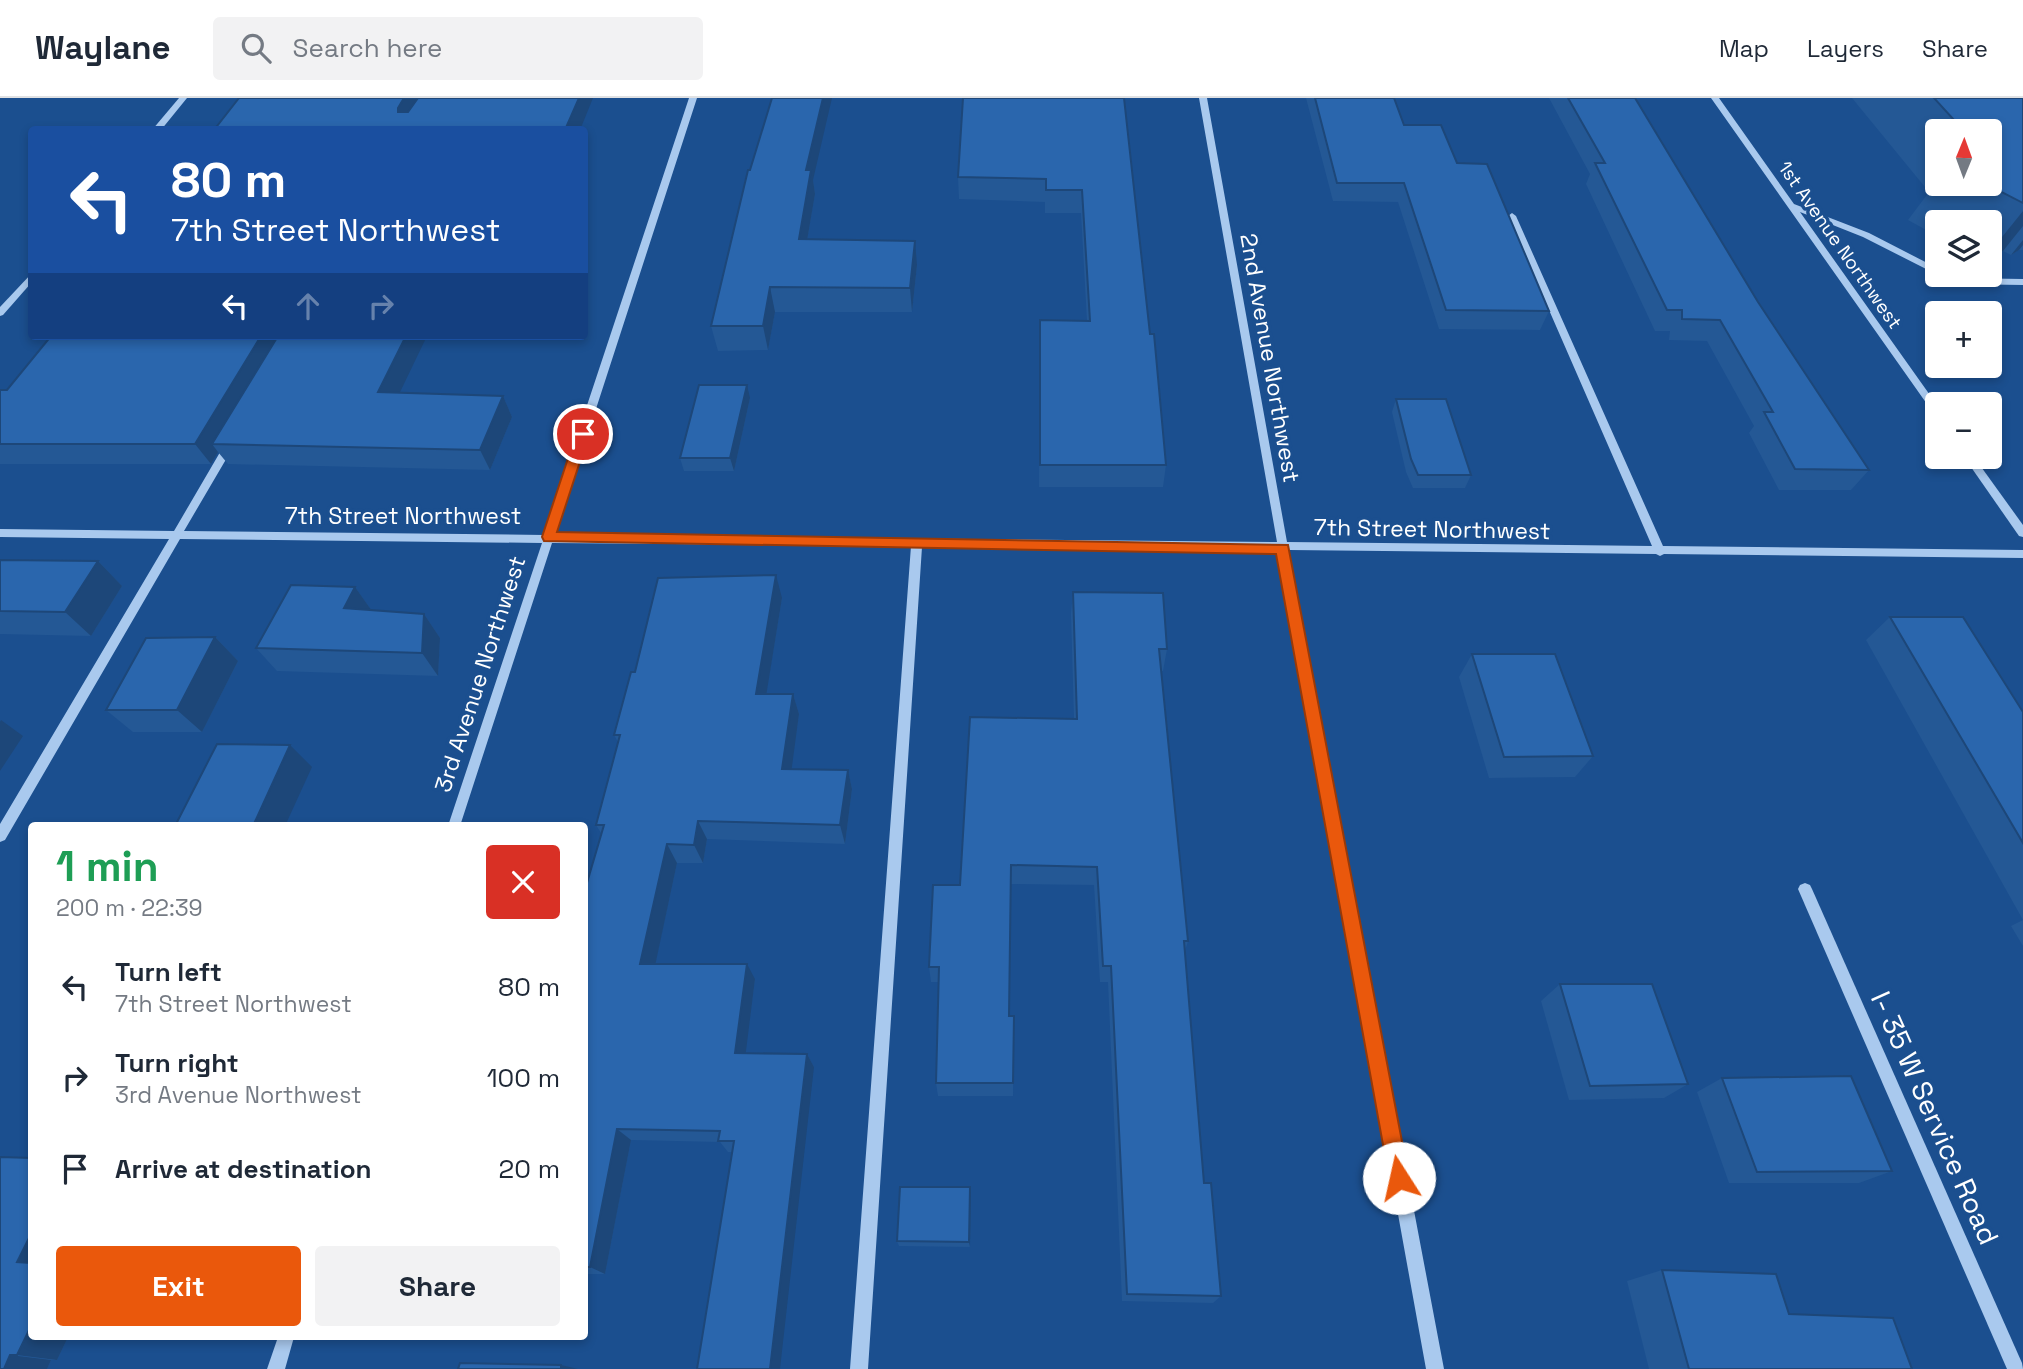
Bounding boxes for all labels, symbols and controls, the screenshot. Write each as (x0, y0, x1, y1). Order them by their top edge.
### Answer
search box (213, 17, 703, 80)
text: Waylane (35, 27, 171, 69)
icon: search (237, 29, 275, 67)
text: Search here (293, 31, 442, 65)
text: Map (1719, 33, 1769, 64)
text: Layers (1807, 33, 1884, 64)
text: Share (1922, 33, 1988, 64)
north arrow (1925, 119, 2002, 196)
map controls (1925, 119, 2002, 469)
text: 80 m (171, 149, 286, 211)
icon: left (56, 154, 147, 245)
street label: 1st Avenue Northwest (1772, 156, 1908, 334)
text: 7th Street Northwest (171, 210, 500, 250)
button: layers (1925, 210, 2002, 287)
street label: 2nd Avenue Northwest (1233, 231, 1307, 485)
icon: left (216, 287, 254, 325)
icon: ahead (289, 287, 327, 325)
icon: right (362, 287, 400, 325)
button: + (1925, 301, 2002, 378)
button: − (1925, 392, 2002, 469)
pin (553, 404, 613, 464)
icon: arrive (564, 415, 602, 453)
street label: 7th Street Northwest (285, 501, 521, 531)
street label: 7th Street Northwest (1313, 512, 1551, 546)
street label: 3rd Avenue Northwest (428, 552, 532, 796)
text: 1 min (56, 840, 159, 893)
button: close (486, 845, 560, 919)
text: 200 m · 22:39 (56, 893, 203, 923)
text: Turn left (115, 955, 222, 989)
icon: left (56, 968, 94, 1006)
text: 80 m (498, 970, 560, 1004)
street label: I- 35 W Service Road (1863, 986, 2007, 1250)
text: 7th Street Northwest (115, 989, 352, 1019)
text: Turn right (115, 1046, 239, 1080)
icon: right (56, 1059, 94, 1097)
text: 100 m (487, 1061, 560, 1095)
text: 3rd Avenue Northwest (115, 1080, 362, 1110)
position arrow (1362, 1141, 1436, 1215)
icon: arrive (56, 1150, 94, 1188)
text: Arrive at destination (115, 1152, 372, 1186)
text: 20 m (499, 1152, 560, 1186)
button: Exit (56, 1246, 301, 1326)
button: Share (315, 1246, 560, 1326)

